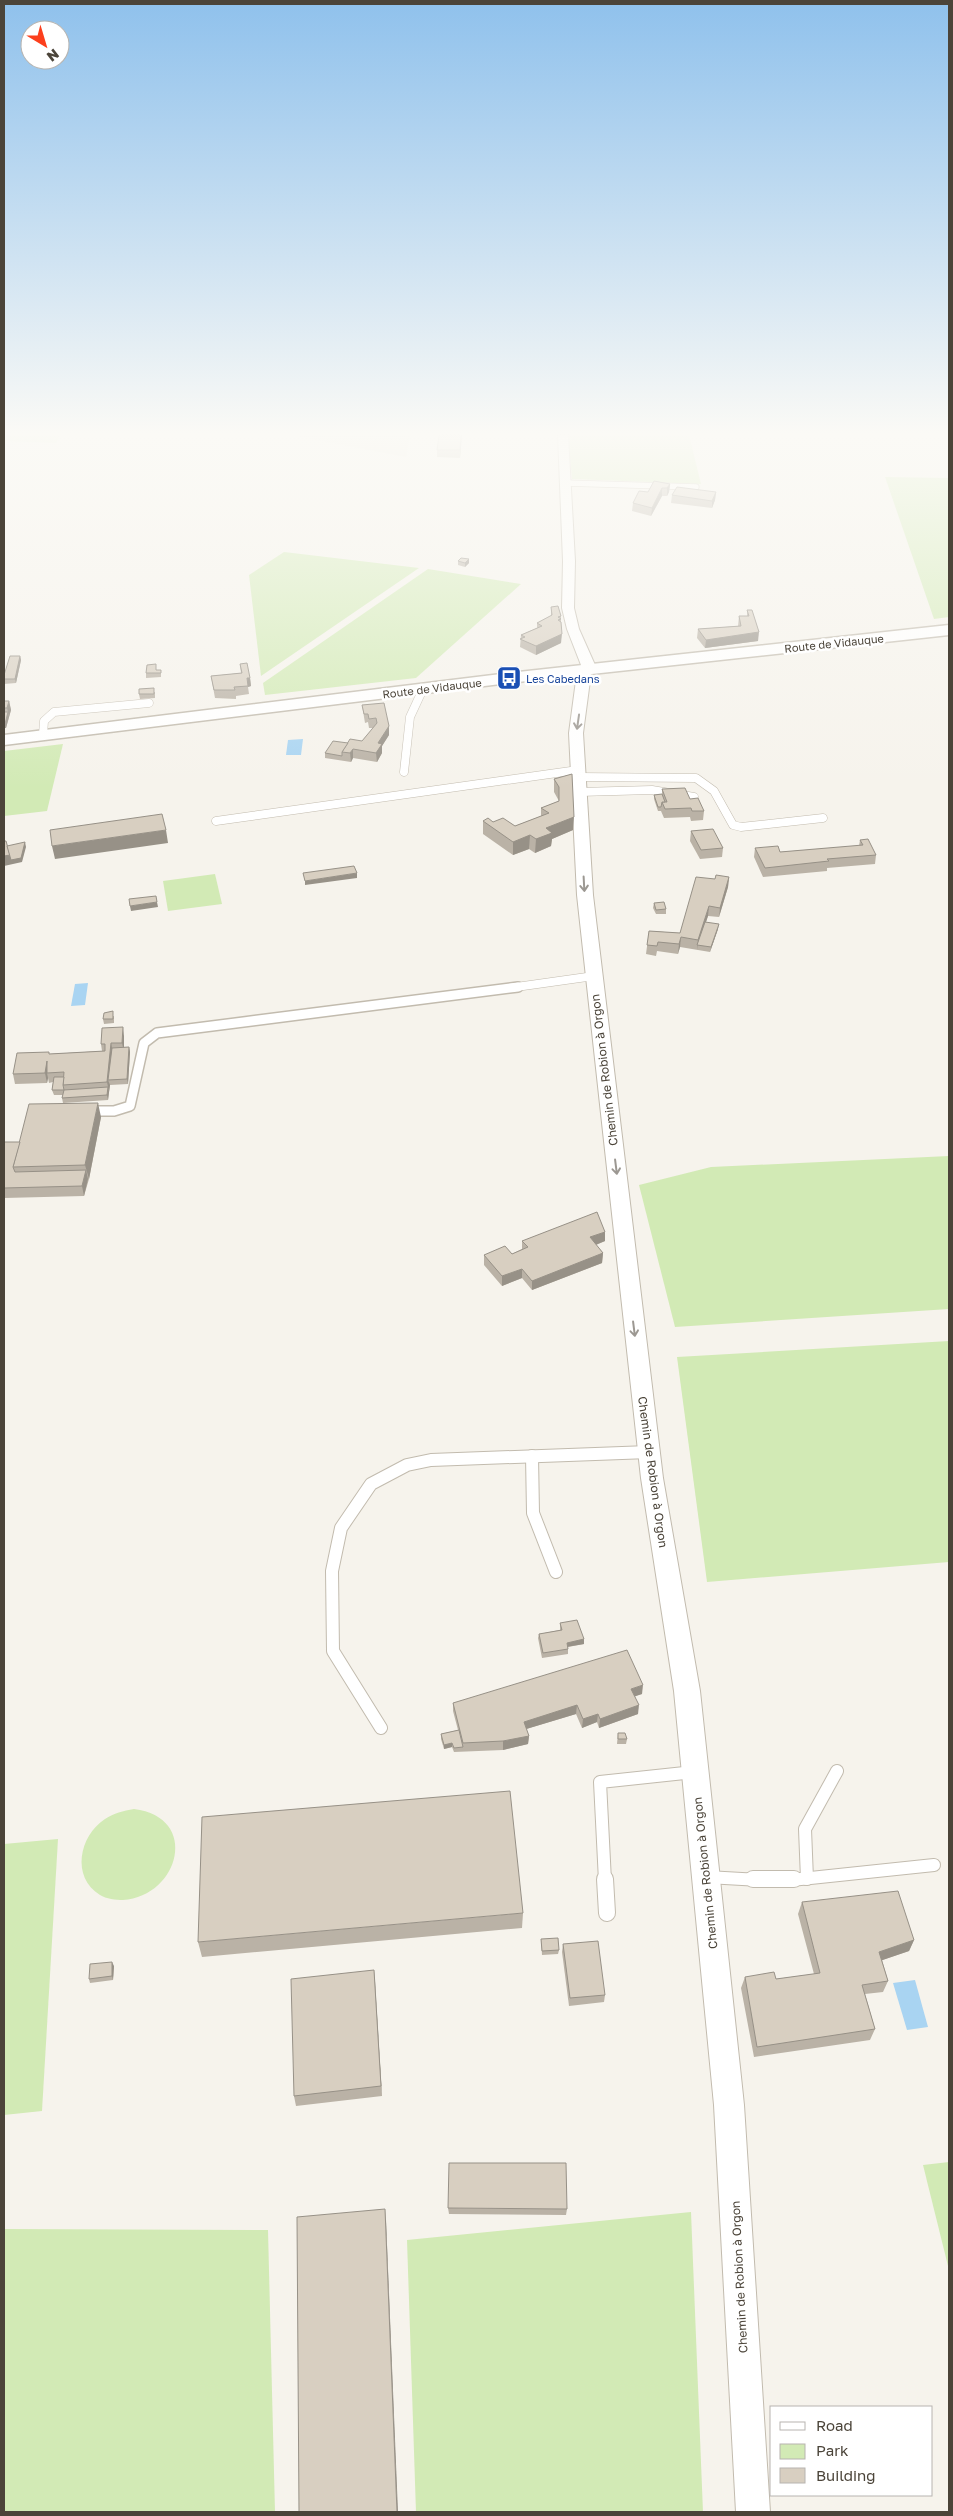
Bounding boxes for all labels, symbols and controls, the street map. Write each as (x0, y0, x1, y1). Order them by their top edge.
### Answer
north arrow (20, 20, 70, 70)
text: N (44, 46, 63, 66)
street label: Route de Vidauque (784, 631, 884, 655)
bus stop icon: Les Cabedans (496, 665, 522, 691)
place label: Les Cabedans (526, 672, 600, 685)
street label: Route de Vidauque (382, 675, 482, 701)
one-way arrow (573, 713, 583, 729)
one-way arrow (580, 876, 589, 892)
street label: Chemin de Robion à Orgon (587, 993, 621, 1147)
one-way arrow (611, 1159, 621, 1175)
one-way arrow (629, 1320, 639, 1336)
street label: Chemin de Robion à Orgon (635, 1395, 671, 1549)
street label: Chemin de Robion à Orgon (690, 1796, 720, 1950)
street label: Chemin de Robion à Orgon (728, 2200, 750, 2354)
legend (770, 2406, 933, 2496)
text: Road (816, 2416, 853, 2434)
text: Park (816, 2441, 849, 2459)
text: Building (816, 2466, 876, 2484)

